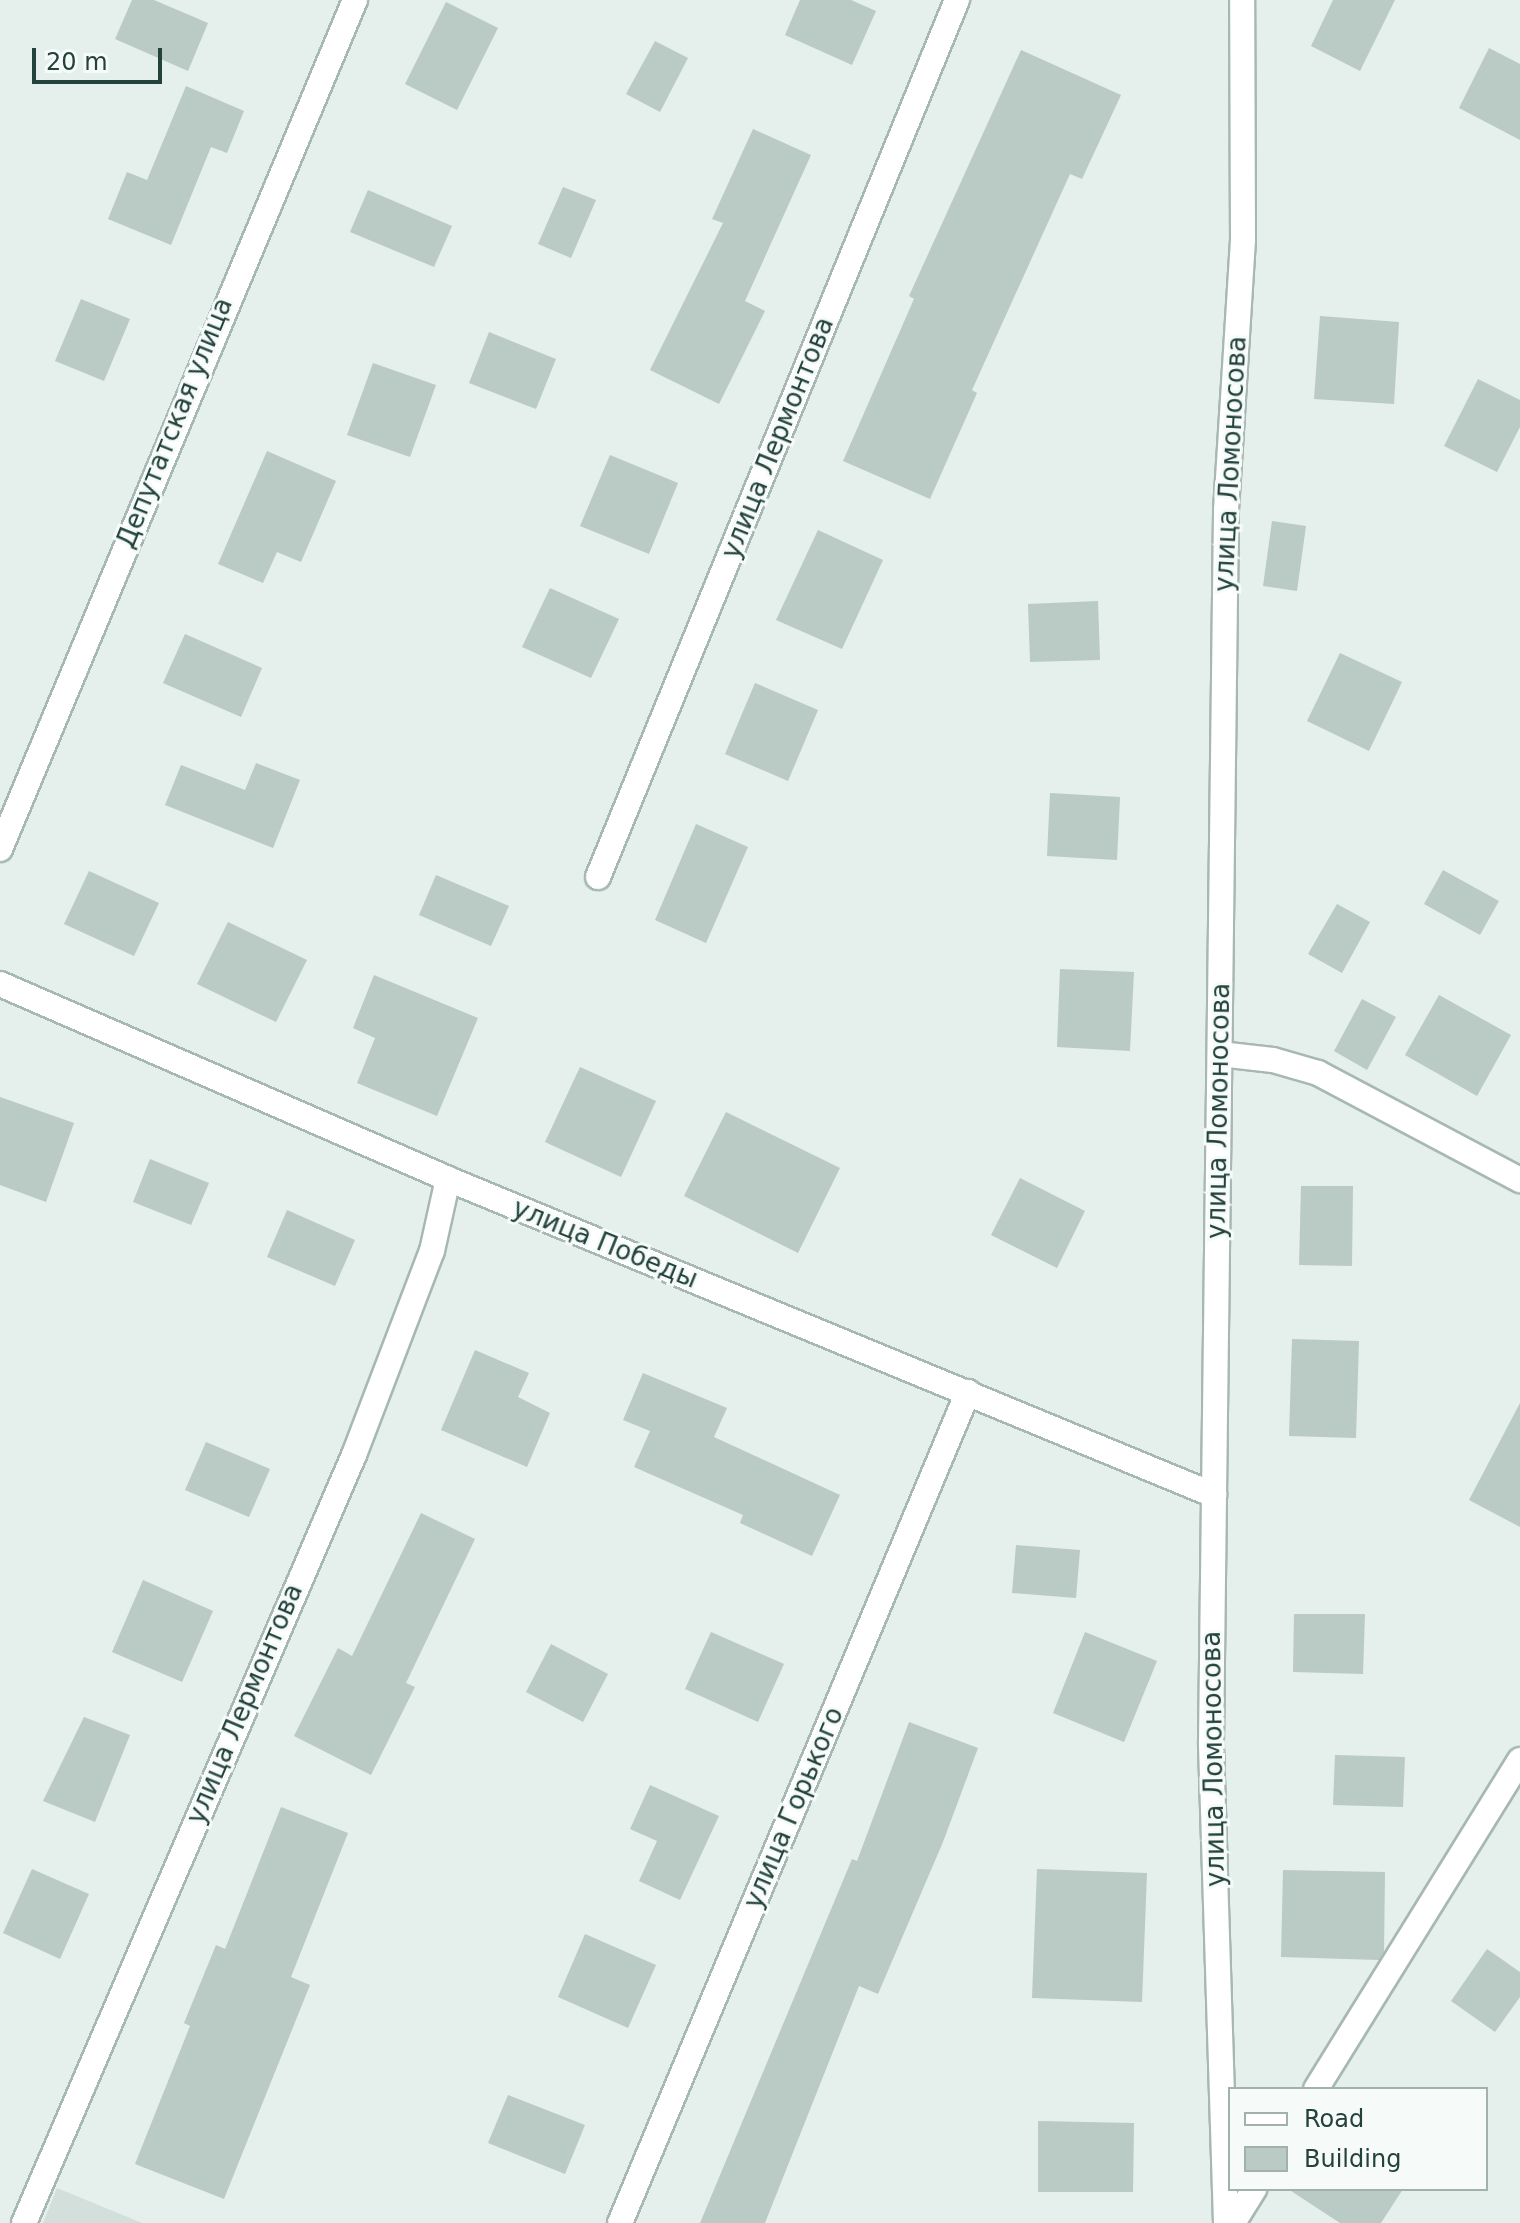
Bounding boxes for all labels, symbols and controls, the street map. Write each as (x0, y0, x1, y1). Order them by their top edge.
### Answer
scale bar (36, 32, 166, 82)
text: 20 m (46, 48, 108, 76)
street label: Депутатская улица (110, 293, 240, 553)
street label: улица Лермонтова (715, 313, 841, 563)
street label: улица Ломоносова (1209, 335, 1253, 593)
street label: улица Ломоносова (1201, 983, 1237, 1239)
street label: улица Победы (508, 1193, 702, 1295)
street label: улица Лермонтова (180, 1579, 310, 1829)
street label: улица Ломоносова (1196, 1631, 1232, 1887)
street label: улица Горького (738, 1703, 850, 1913)
legend (1228, 2087, 1488, 2191)
text: Road (1304, 2105, 1364, 2133)
text: Building (1304, 2145, 1401, 2173)

